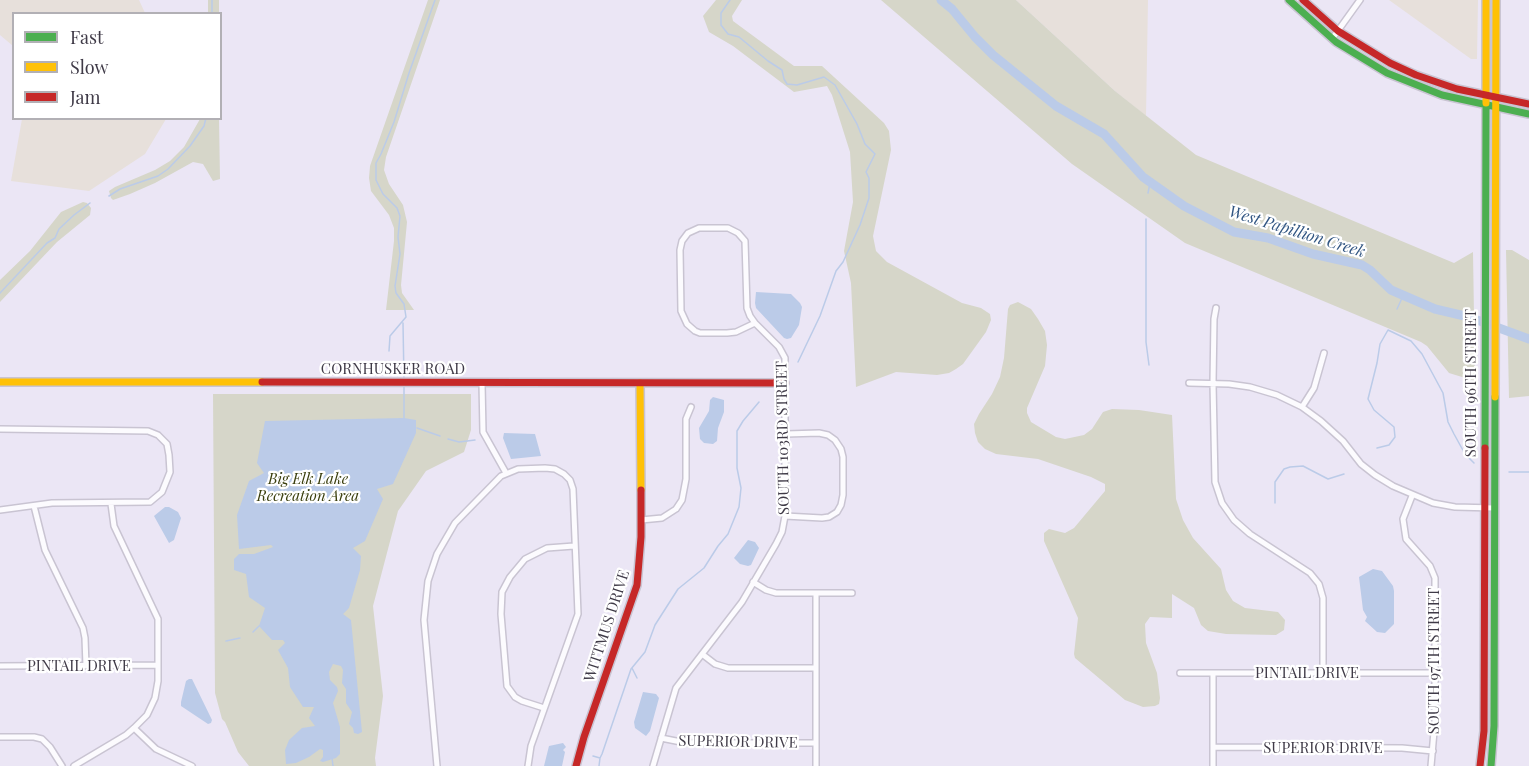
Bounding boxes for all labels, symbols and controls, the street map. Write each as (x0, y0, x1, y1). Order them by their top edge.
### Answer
legend (12, 12, 222, 120)
text: Fast (70, 25, 103, 49)
text: Slow (70, 55, 108, 79)
text: Jam (70, 85, 100, 109)
water label: West Papillion Creek (1226, 202, 1368, 262)
street label: SOUTH 96TH STREET (1462, 309, 1480, 457)
street label: CORNHUSKER ROAD (321, 360, 465, 378)
street label: SOUTH 103RD STREET (773, 361, 793, 515)
park label: Big Elk Lake Recreation Area (257, 470, 359, 505)
street label: WITTMUS DRIVE (580, 568, 634, 684)
street label: SOUTH 97TH STREET (1425, 588, 1443, 734)
street label: PINTAIL DRIVE (27, 657, 131, 675)
street label: PINTAIL DRIVE (1255, 664, 1359, 682)
street label: SUPERIOR DRIVE (678, 732, 798, 752)
street label: SUPERIOR DRIVE (1263, 739, 1383, 757)

